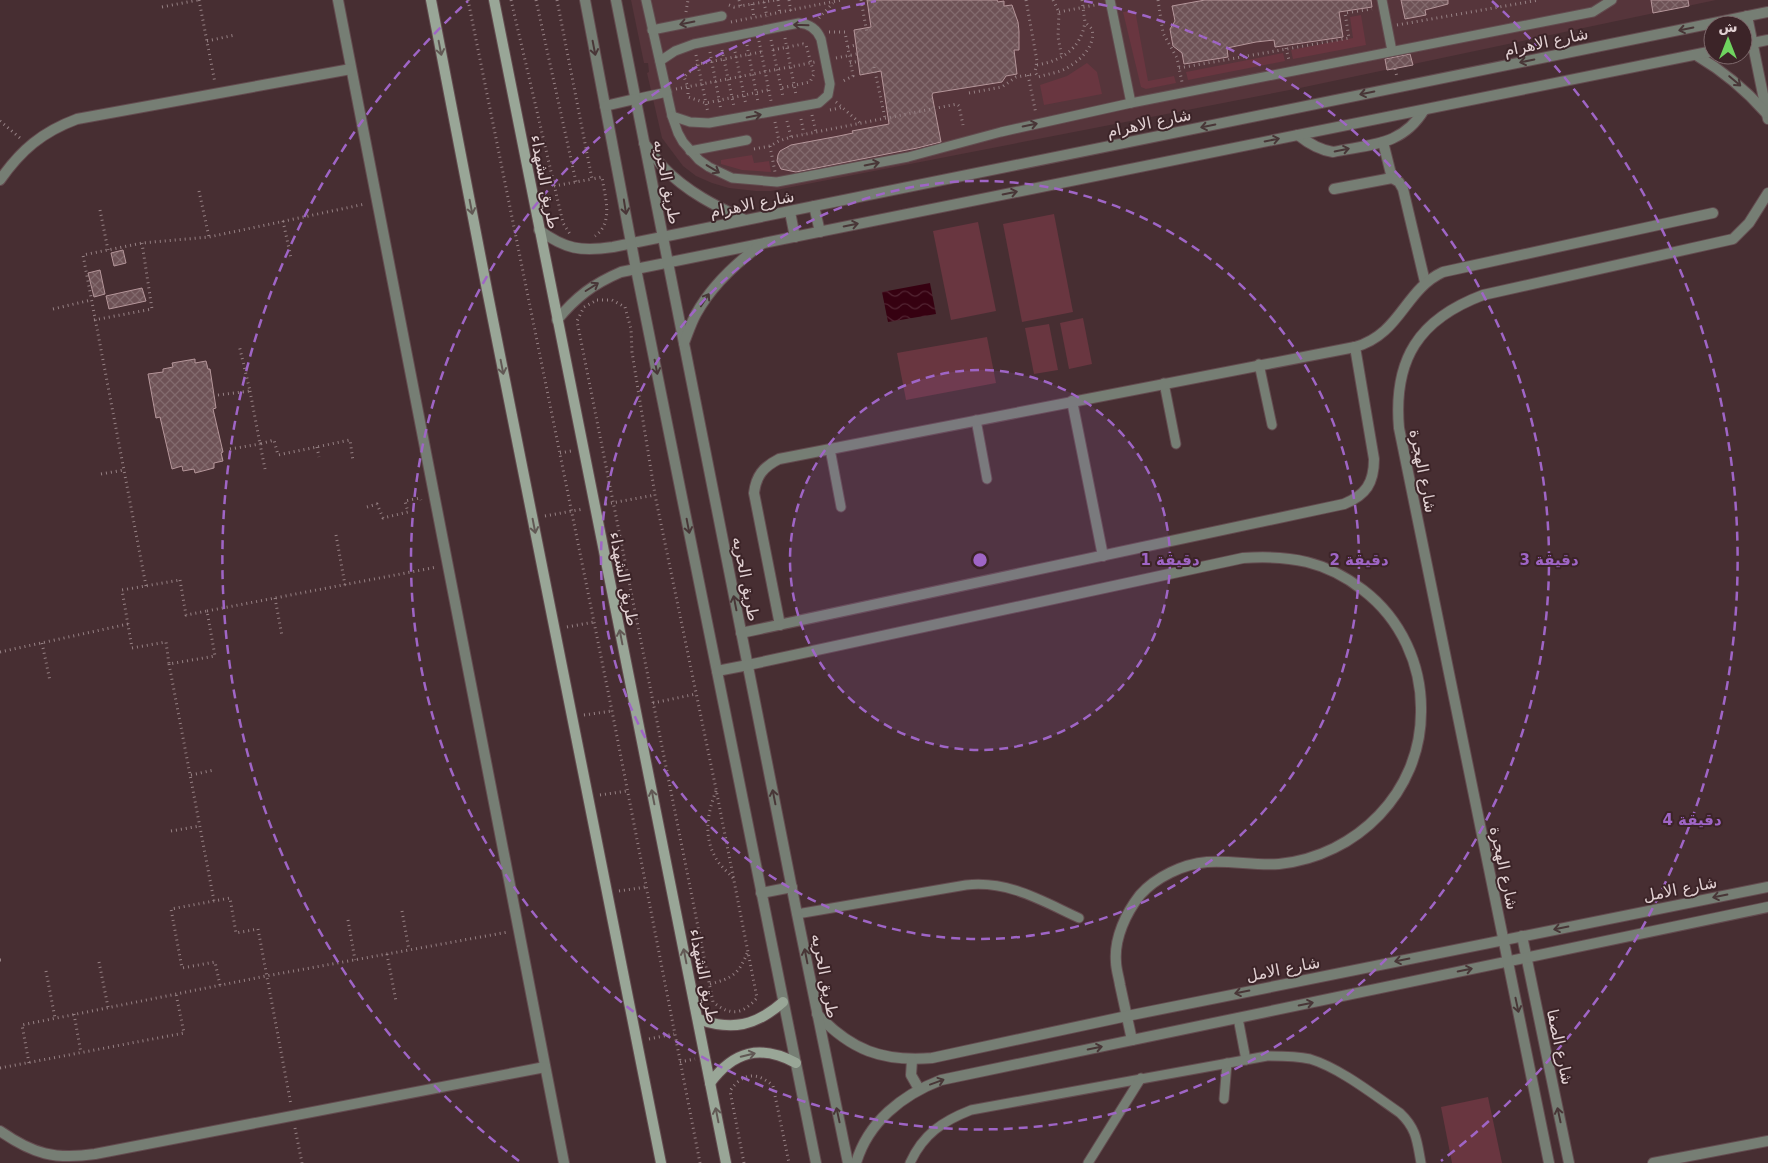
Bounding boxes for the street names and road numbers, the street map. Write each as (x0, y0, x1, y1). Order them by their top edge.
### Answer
street label: شارع الاهرام (1502, 24, 1590, 61)
street label: شارع الاهرام (1105, 105, 1193, 142)
street label: طريق الشهداء (526, 133, 563, 231)
street label: طريق الحريه (648, 138, 685, 226)
street label: شارع الاهرام (708, 186, 796, 222)
street label: شارع الهجرة (1405, 428, 1440, 515)
street label: طريق الشهداء (605, 530, 642, 628)
street label: طريق الحريه (727, 535, 764, 623)
street label: شارع الهجرة (1485, 825, 1522, 912)
street label: شارع الامل (1641, 873, 1719, 906)
street label: طريق الشهداء (685, 927, 722, 1025)
street label: طريق الحريه (806, 932, 843, 1020)
street label: شارع الامل (1244, 953, 1322, 986)
street label: شارع الصفا (1542, 1007, 1577, 1087)

